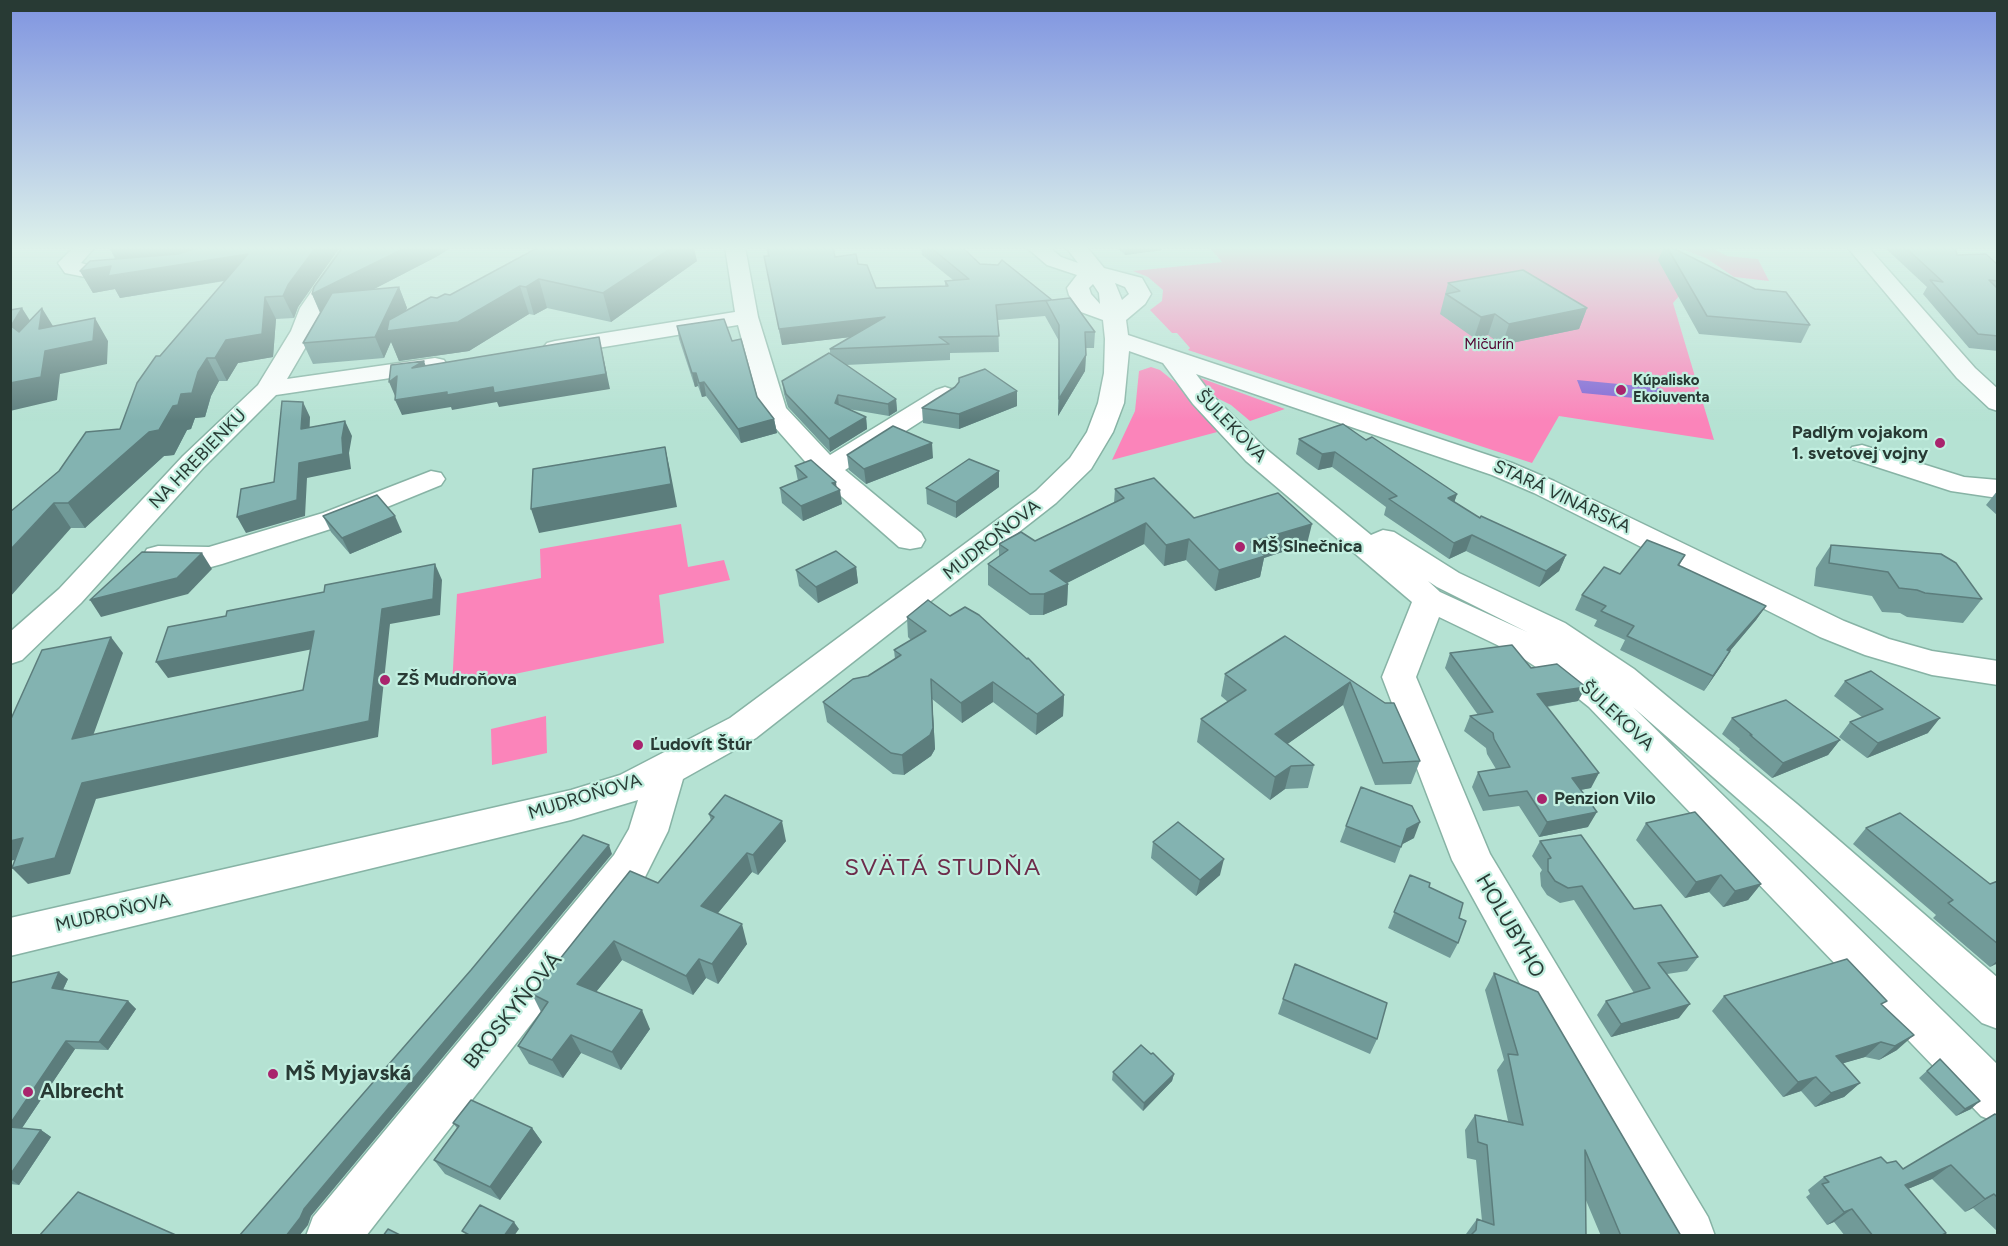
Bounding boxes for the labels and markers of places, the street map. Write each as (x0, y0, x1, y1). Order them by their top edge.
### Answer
place label: Kúpalisko Ekoiuventa (1633, 372, 1709, 407)
marker: Kúpalisko Ekoiuventa (1614, 383, 1628, 397)
place label: Padlým vojakom 1. svetovej vojny (1791, 422, 1928, 464)
marker: Padlým vojakom 1. svetovej vojny (1933, 436, 1947, 450)
place label: MŠ Slnečnica (1252, 536, 1362, 558)
marker: MŠ Slnečnica (1233, 540, 1247, 554)
place label: ZŠ Mudroňova (397, 669, 517, 691)
marker: ZŠ Mudroňova (378, 673, 392, 687)
place label: Ľudovít Štúr (650, 734, 752, 756)
marker: Ľudovít Štúr (631, 738, 645, 752)
place label: Penzion Vilo (1554, 788, 1656, 810)
marker: Penzion Vilo (1535, 792, 1549, 806)
place label: MŠ Myjavská (285, 1061, 411, 1087)
marker: MŠ Myjavská (266, 1067, 280, 1081)
place label: Albrecht (40, 1079, 124, 1105)
marker: Albrecht (21, 1085, 35, 1099)

